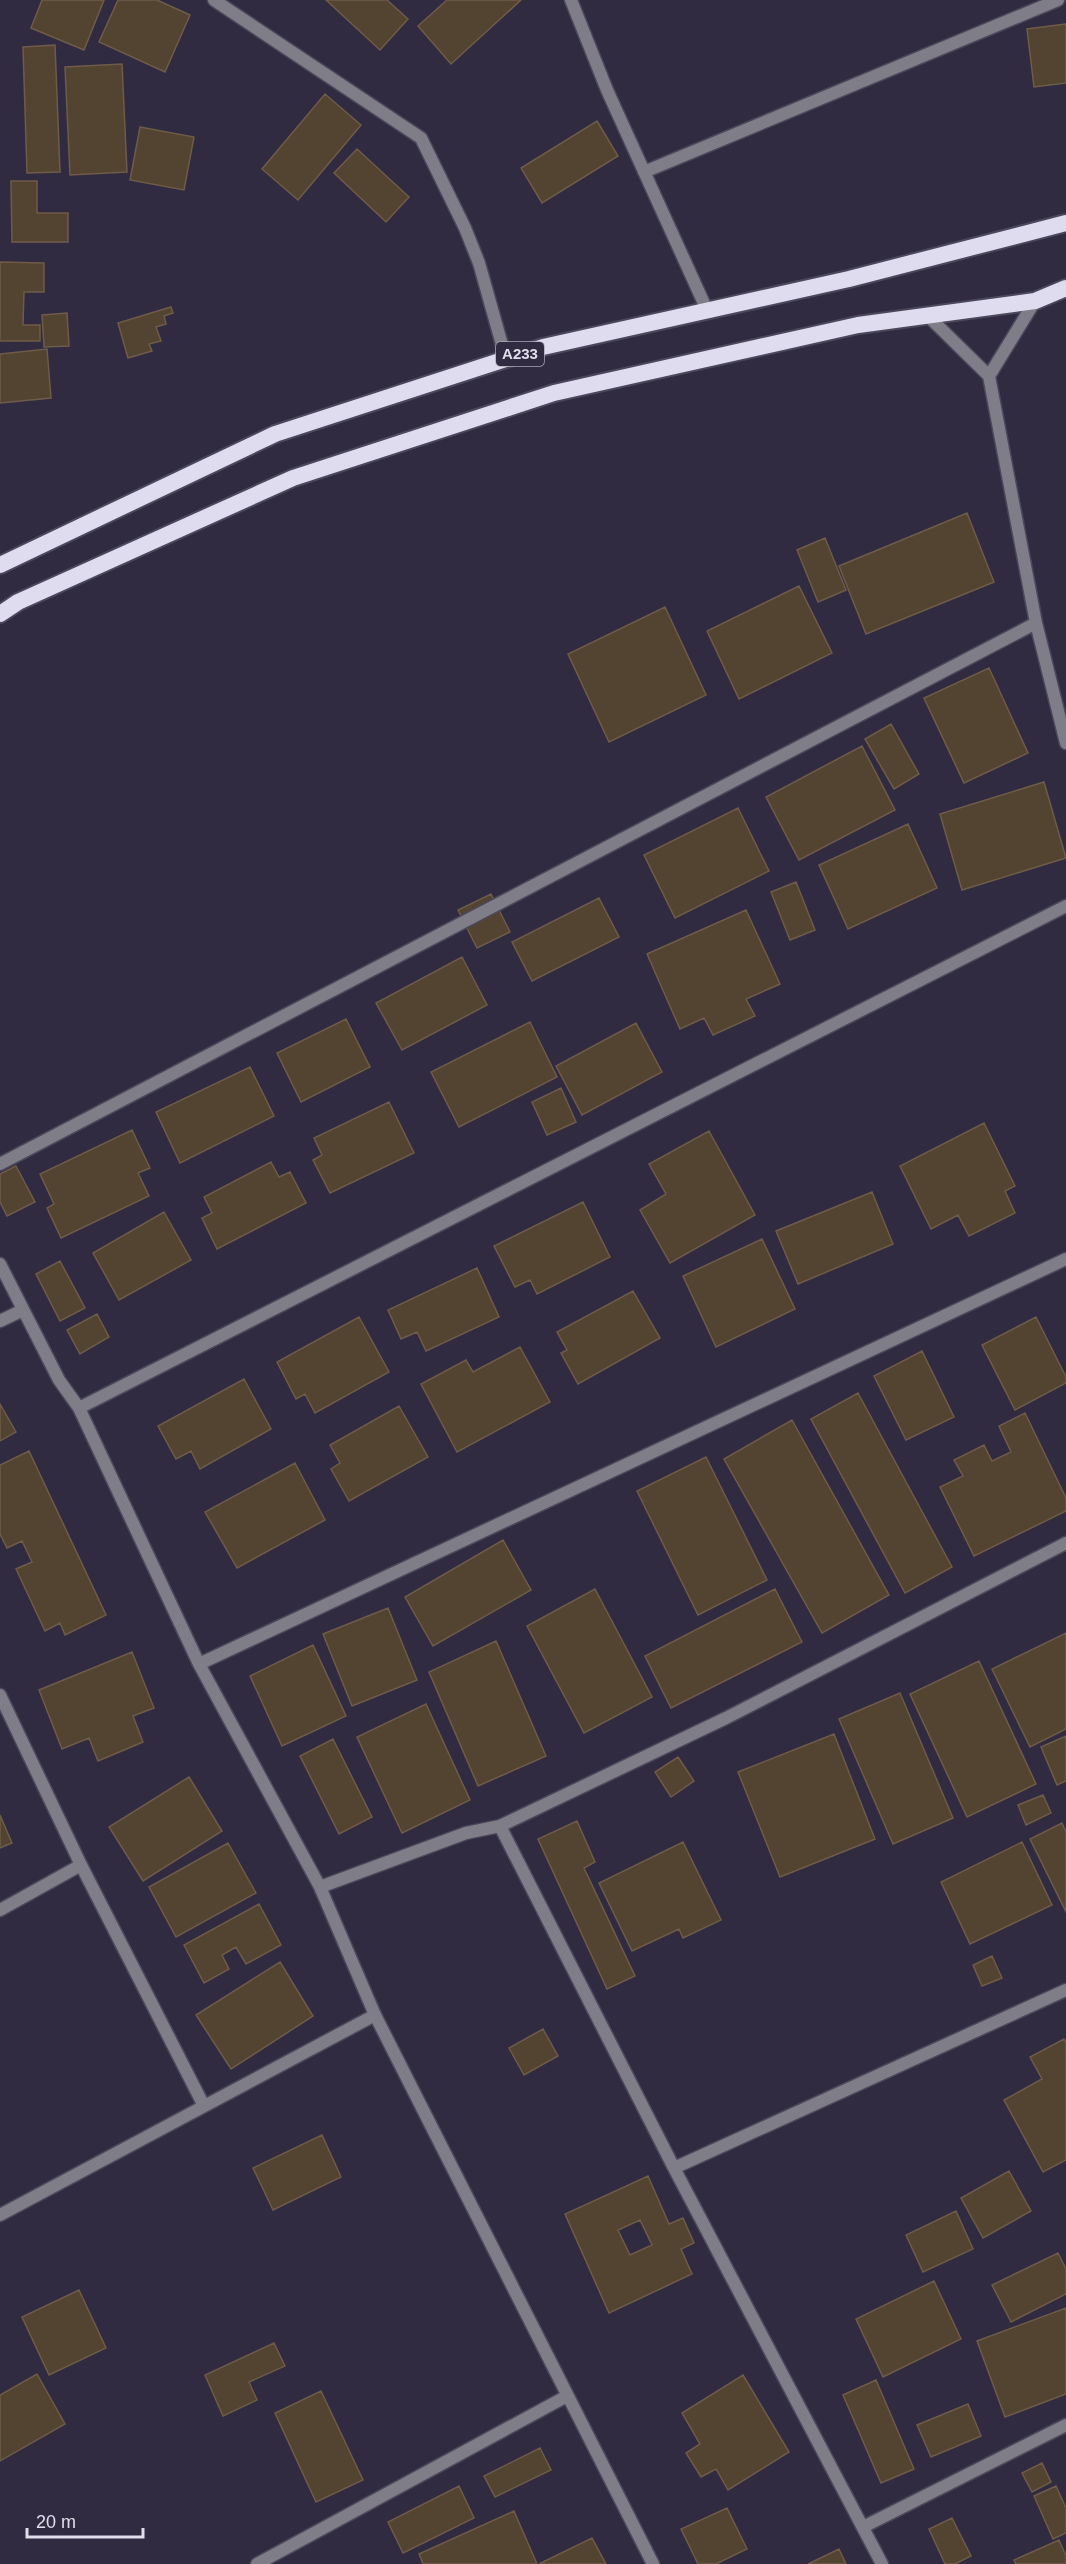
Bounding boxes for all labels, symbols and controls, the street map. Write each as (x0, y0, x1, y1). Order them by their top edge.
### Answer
road number: A233 (496, 342, 544, 366)
scale bar (27, 2501, 142, 2539)
text: 20 m (36, 2512, 76, 2532)

